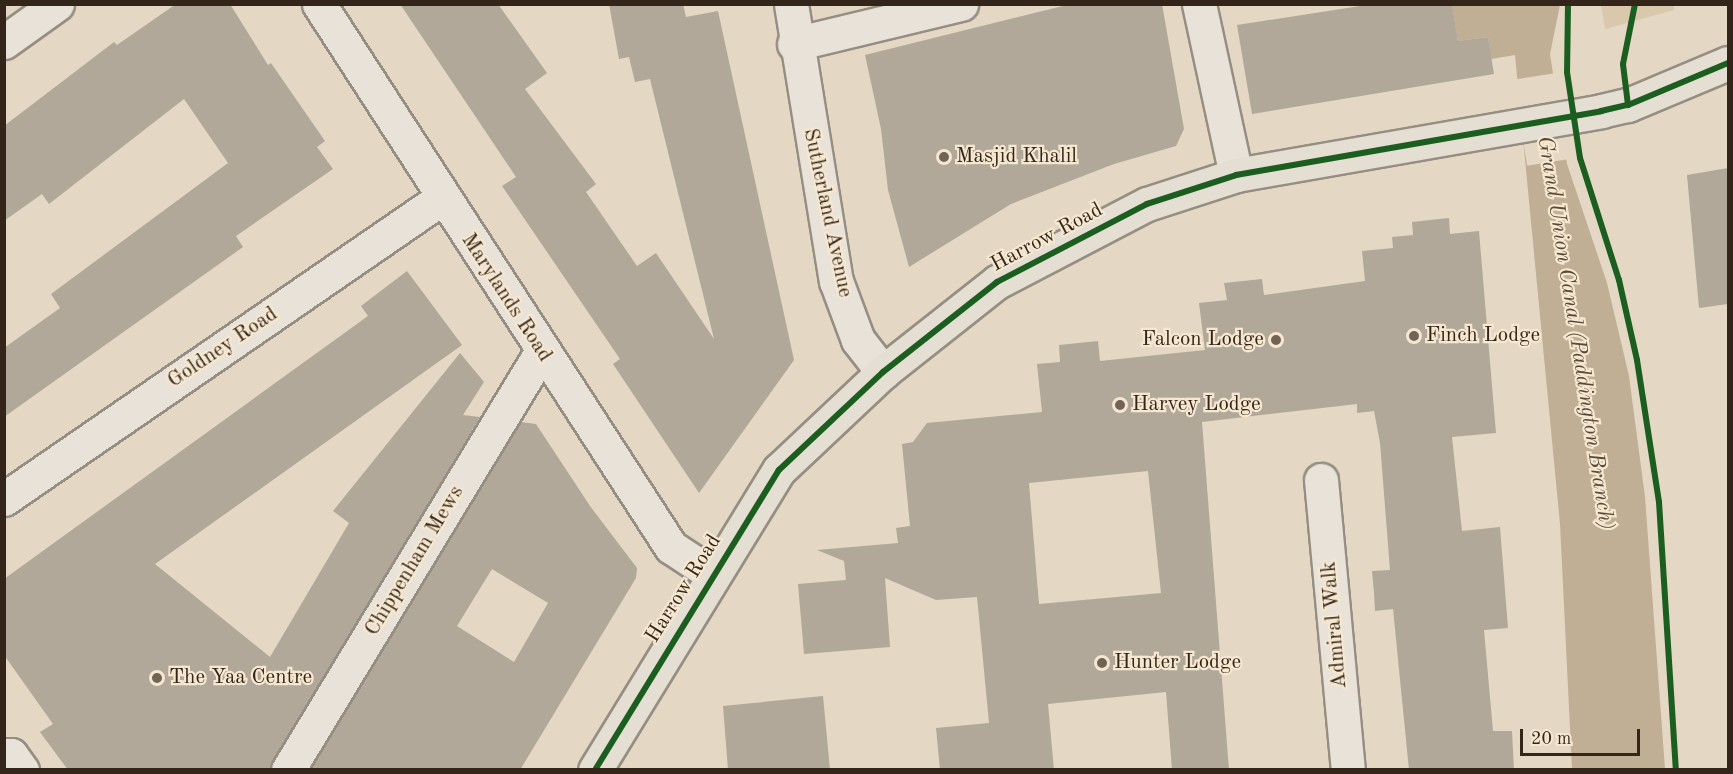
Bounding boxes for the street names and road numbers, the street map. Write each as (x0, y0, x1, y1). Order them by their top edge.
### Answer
street label: Sutherland Avenue (797, 126, 857, 300)
street label: Harrow Road (987, 198, 1107, 278)
street label: Marylands Road (455, 229, 557, 367)
street label: Goldney Road (163, 302, 283, 394)
street label: Chippenham Mews (360, 481, 470, 641)
street label: Harrow Road (641, 530, 727, 648)
street label: Admiral Walk (1317, 560, 1353, 690)

